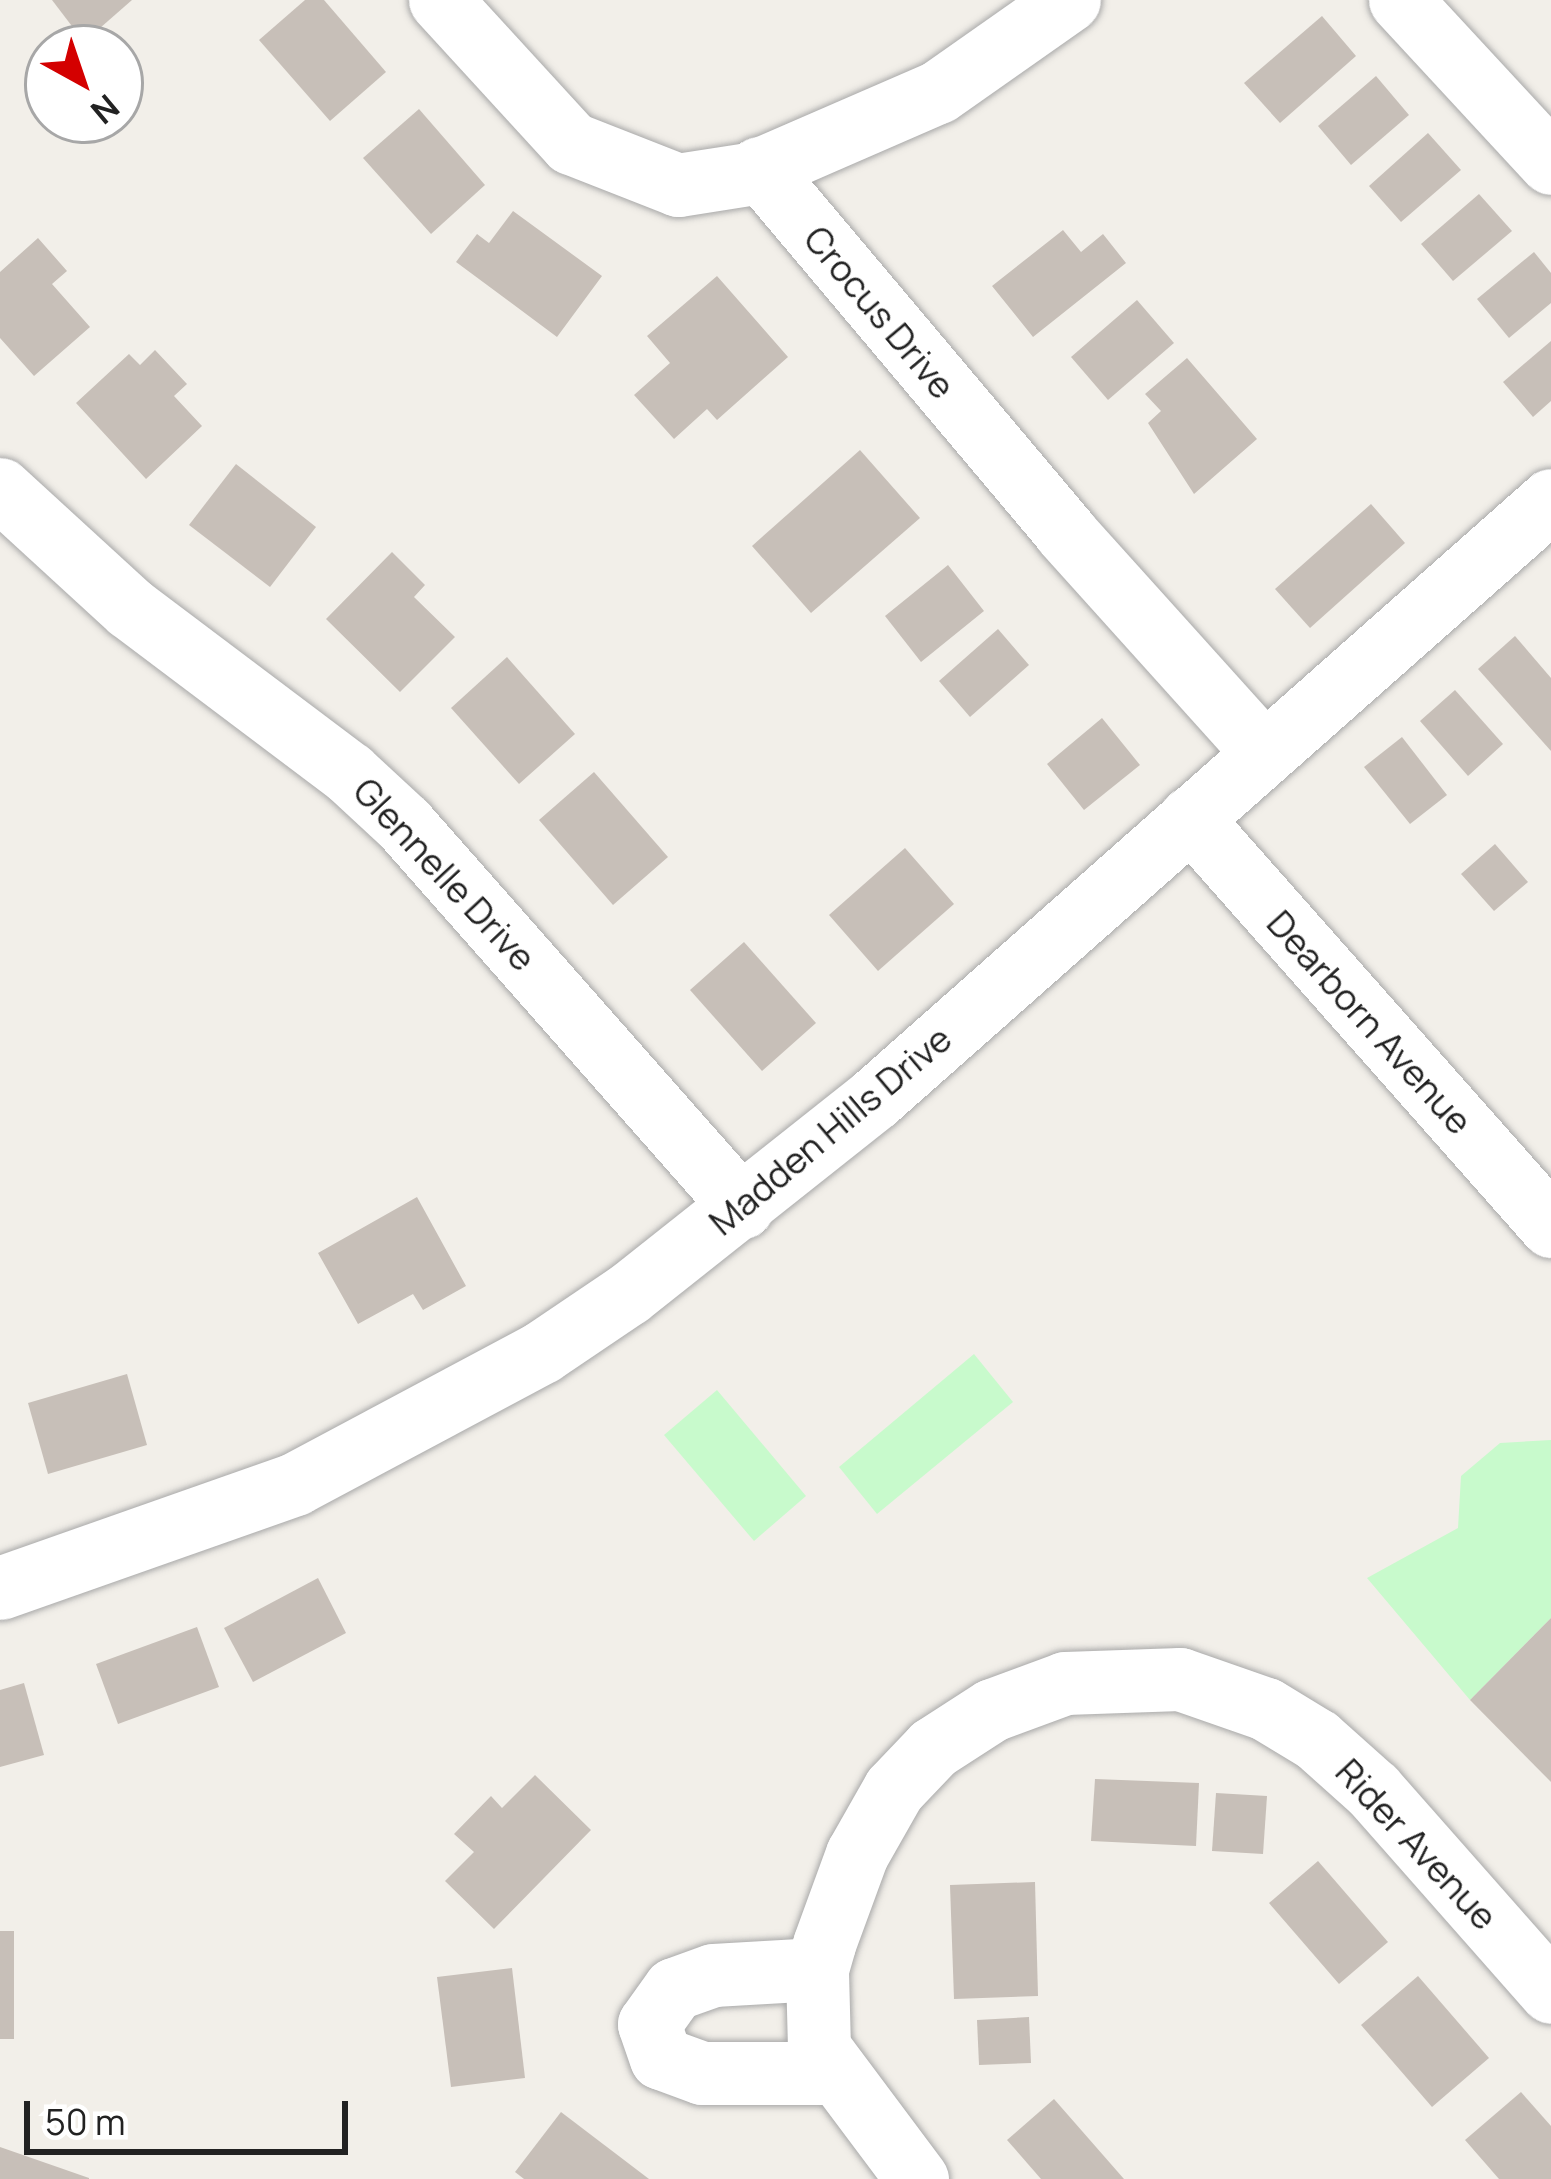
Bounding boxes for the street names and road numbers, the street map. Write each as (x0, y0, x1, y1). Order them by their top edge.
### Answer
street label: Crocus Drive (796, 217, 964, 407)
street label: Glennelle Drive (345, 769, 545, 979)
street label: Dearborn Avenue (1259, 902, 1481, 1142)
street label: Madden Hills Drive (700, 1016, 960, 1244)
street label: Rider Avenue (1327, 1750, 1507, 1938)

